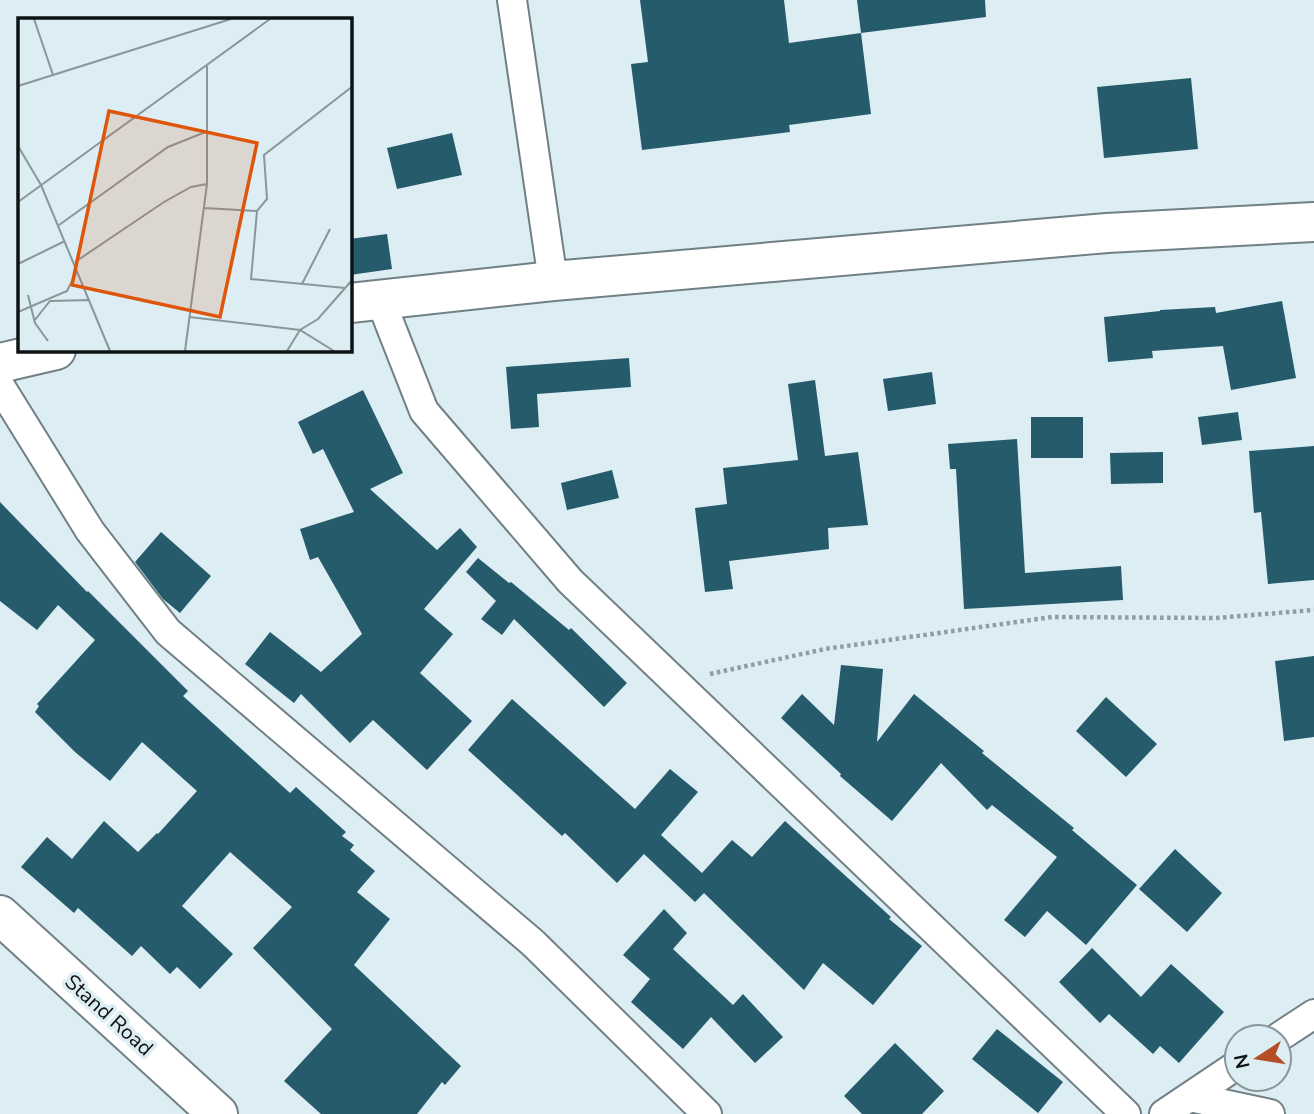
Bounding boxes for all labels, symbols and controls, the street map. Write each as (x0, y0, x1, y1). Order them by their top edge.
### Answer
inset map (18, 18, 352, 352)
street label: Stand Road (59, 968, 159, 1062)
north arrow (1223, 1023, 1293, 1093)
text: N (1228, 1052, 1257, 1071)

